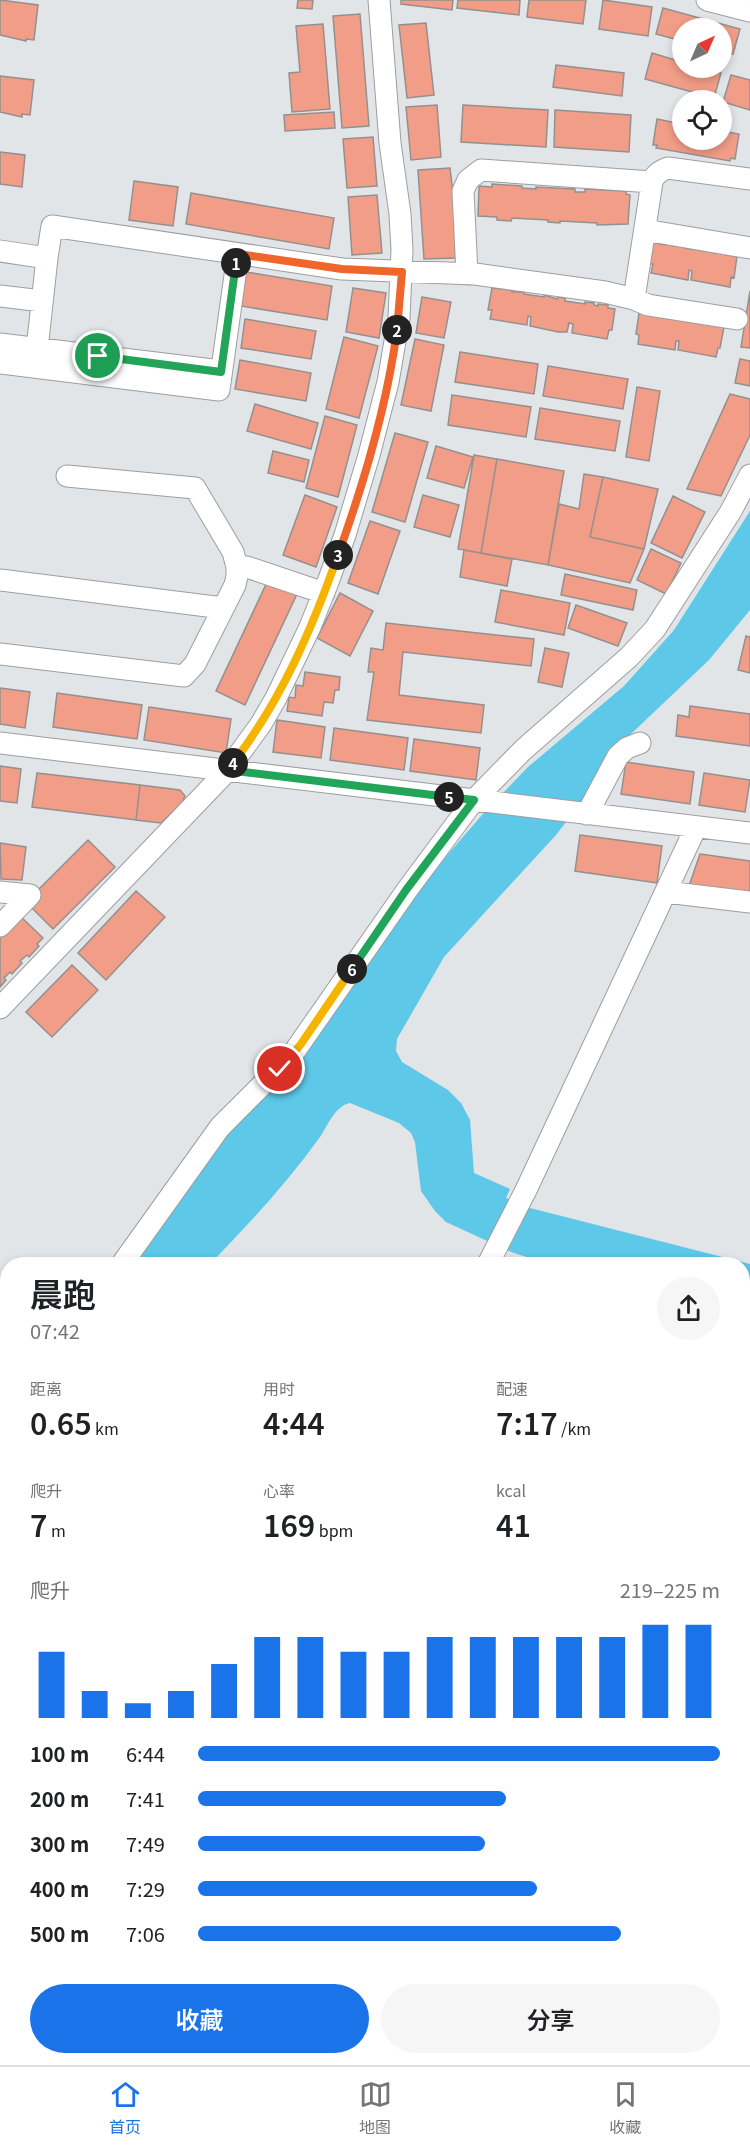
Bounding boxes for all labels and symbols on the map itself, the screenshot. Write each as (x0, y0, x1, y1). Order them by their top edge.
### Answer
north arrow (672, 18, 732, 78)
pin: 1 (221, 248, 251, 278)
pin: 2 (382, 315, 412, 345)
pin (72, 330, 123, 381)
pin: 3 (323, 540, 353, 570)
pin: 4 (218, 748, 248, 778)
pin: 5 (434, 782, 464, 812)
pin: 6 (337, 954, 367, 984)
pin (254, 1043, 305, 1094)

